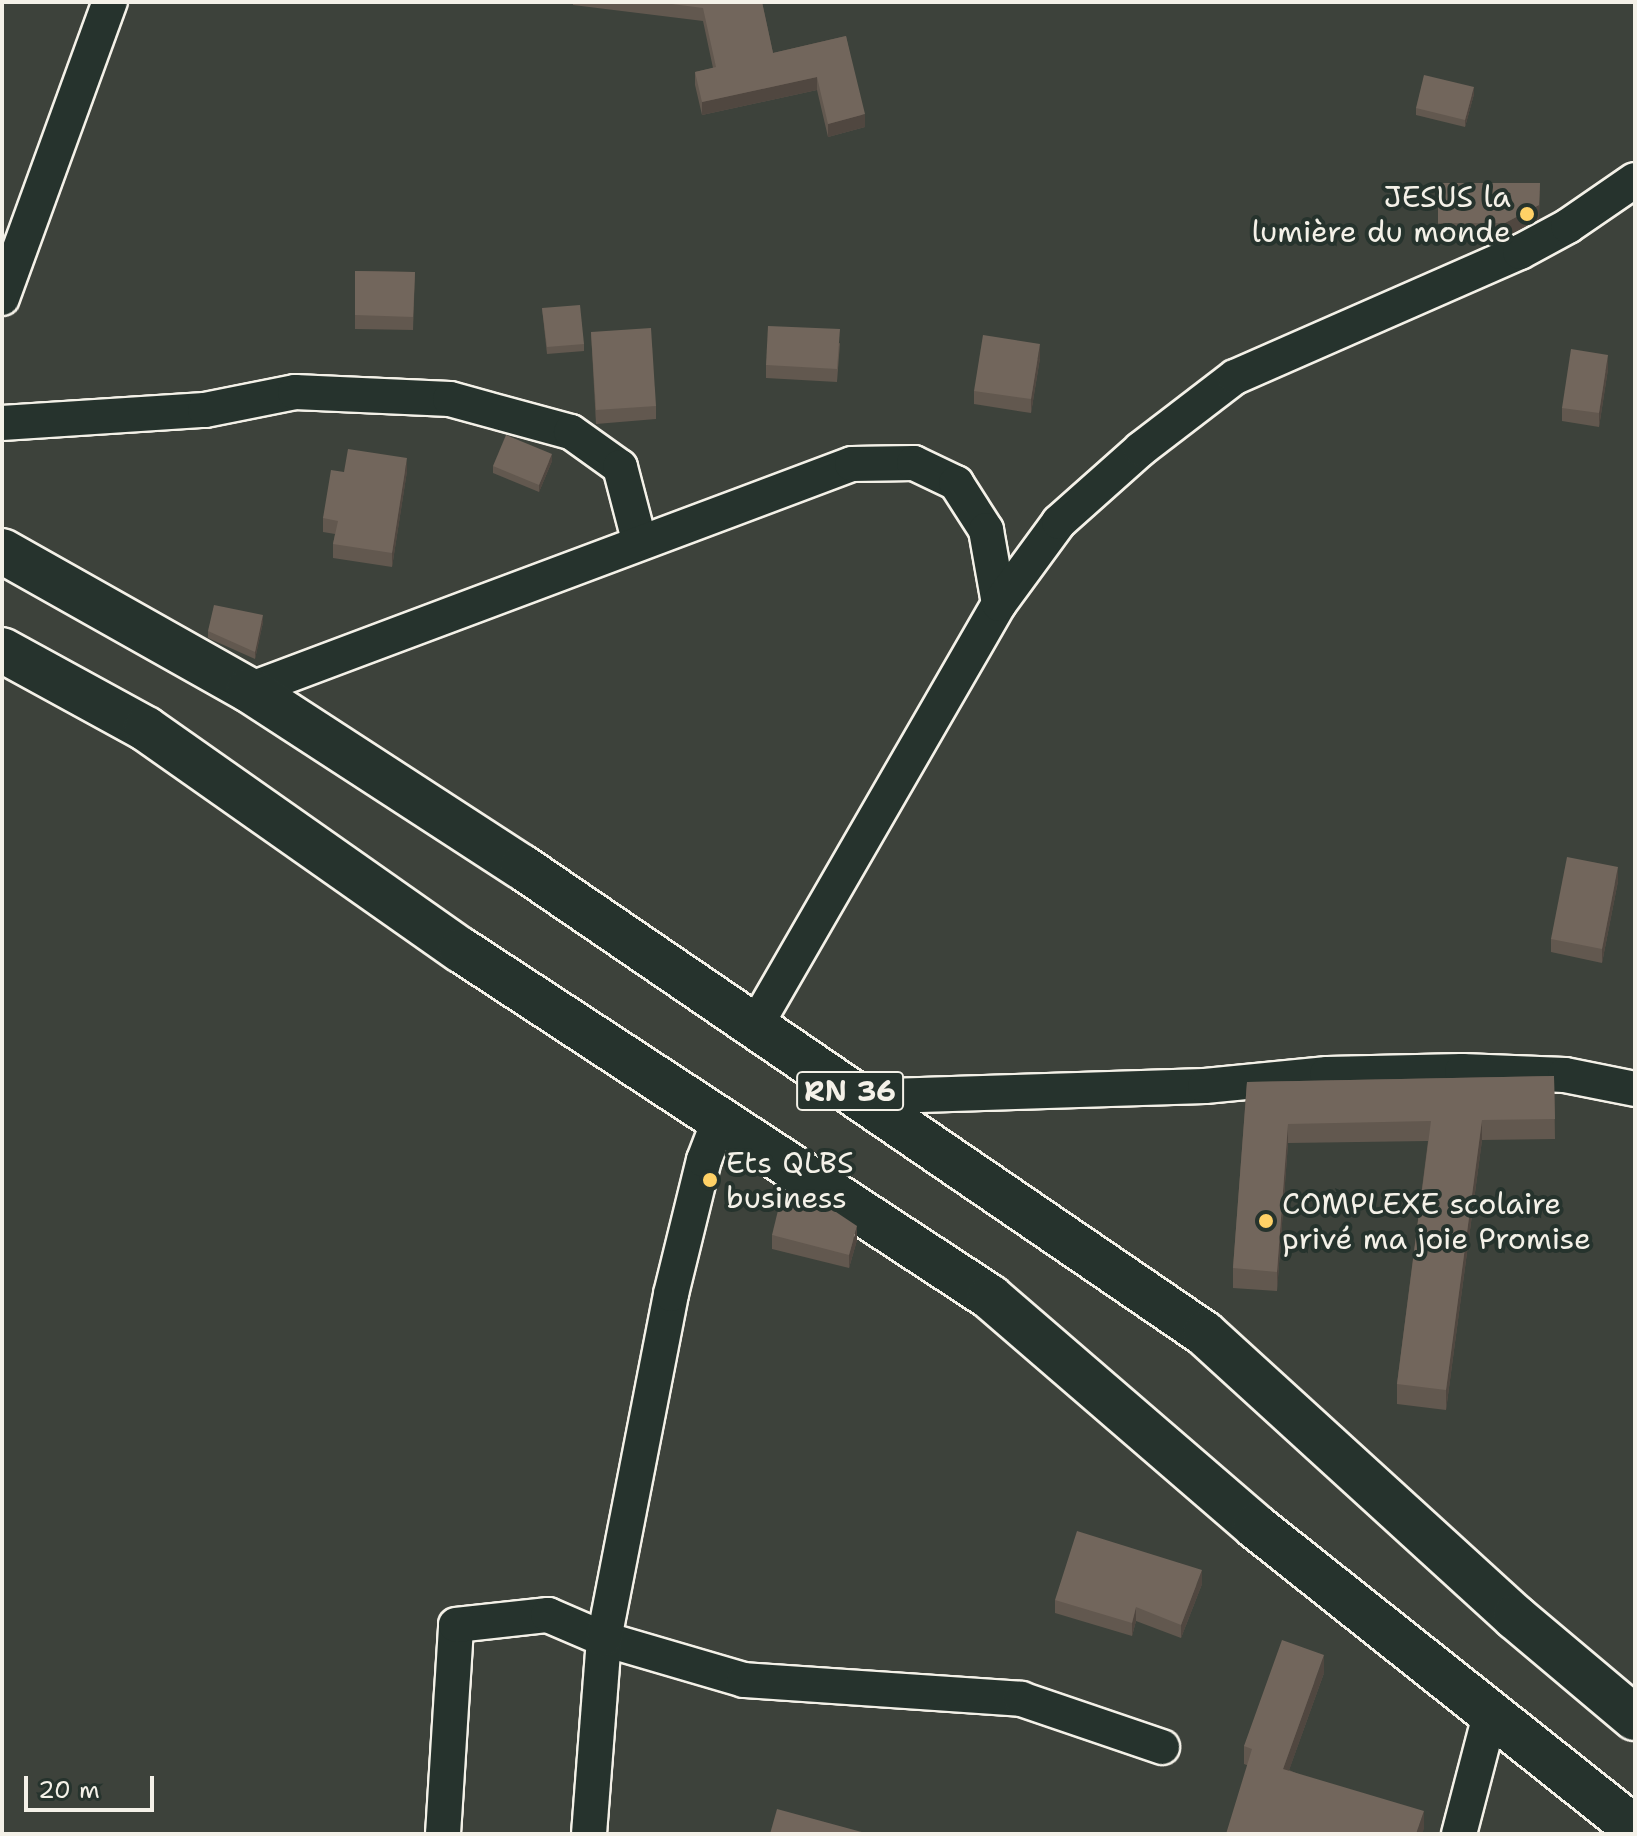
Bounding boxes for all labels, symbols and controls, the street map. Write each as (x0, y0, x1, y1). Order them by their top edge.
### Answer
place label: JESUS la lumière du monde (1252, 179, 1511, 250)
marker: JESUS la lumière du monde (1518, 205, 1536, 223)
road number: RN 36 (796, 1067, 904, 1115)
place label: Ets QLBS business (726, 1145, 854, 1216)
marker: Ets QLBS business (701, 1171, 719, 1189)
place label: COMPLEXE scolaire privé ma joie Promise (1282, 1186, 1591, 1256)
marker: COMPLEXE scolaire privé ma joie Promise (1257, 1212, 1275, 1230)
scale bar (28, 1760, 158, 1810)
text: 20 m (38, 1774, 100, 1806)

